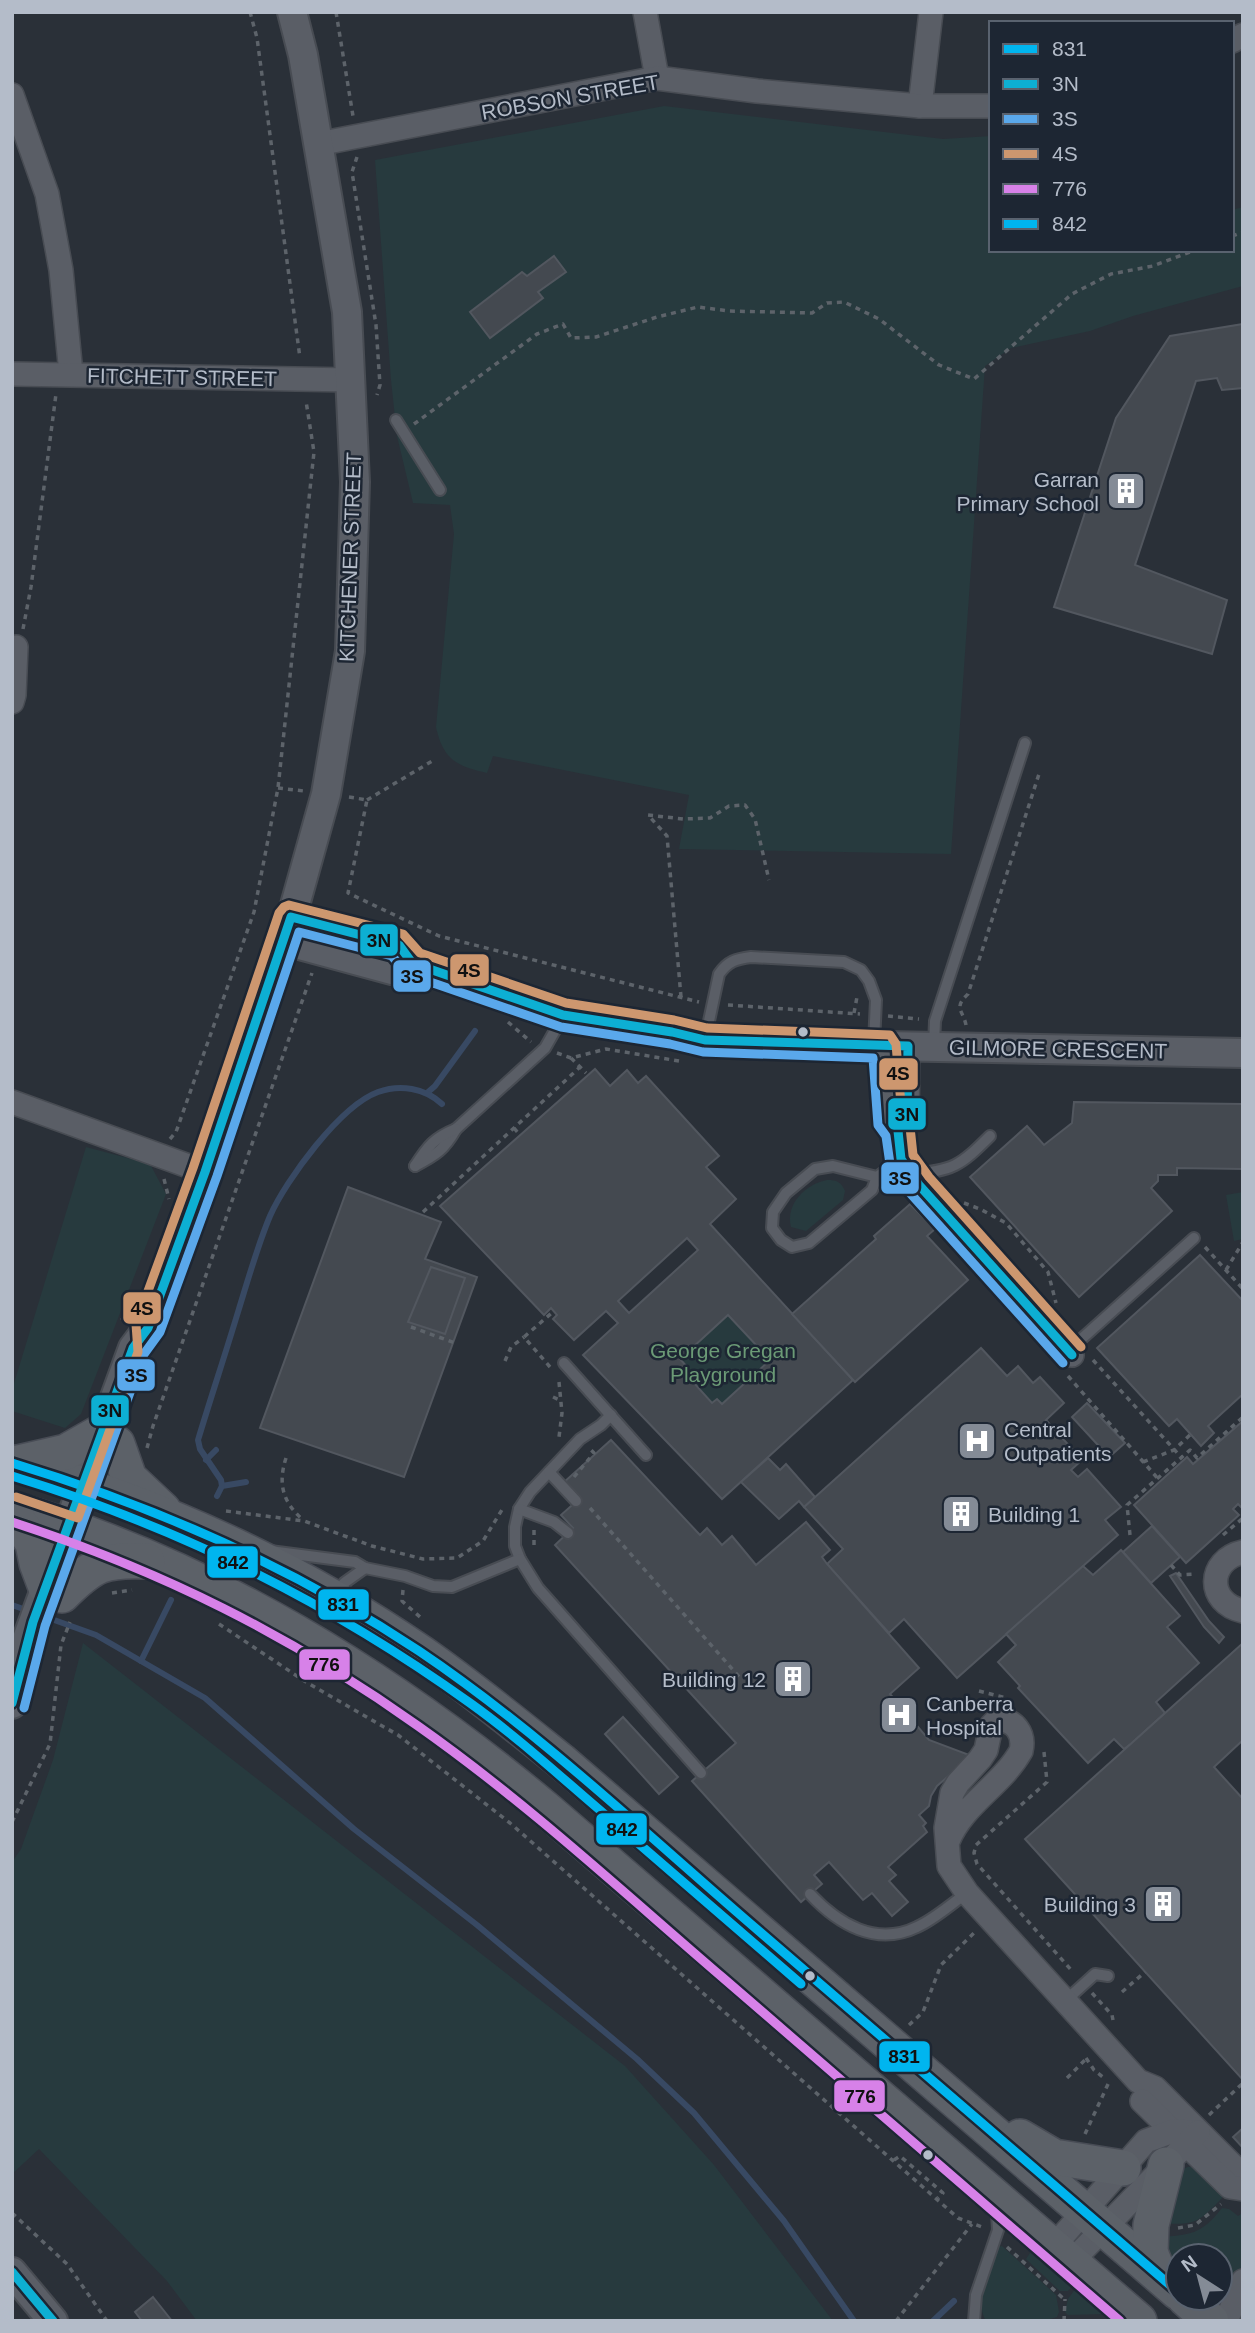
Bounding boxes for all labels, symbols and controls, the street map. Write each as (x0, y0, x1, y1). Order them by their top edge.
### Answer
legend (989, 21, 1234, 252)
text: 831 (1052, 37, 1087, 60)
street label: ROBSON STREET (480, 70, 661, 124)
text: 3N (1052, 72, 1079, 95)
text: 3S (1052, 107, 1078, 130)
text: 4S (1052, 142, 1078, 165)
text: 776 (1052, 177, 1087, 200)
text: 842 (1052, 212, 1087, 235)
street label: FITCHETT STREET (87, 364, 277, 390)
street label: KITCHENER STREET (335, 451, 365, 662)
place label: Garran Primary School (957, 468, 1099, 515)
building icon: Garran Primary School (1105, 470, 1147, 512)
line badge: 3N (359, 923, 399, 957)
text: 3N (367, 930, 391, 951)
line badge: 4S (449, 953, 490, 987)
line badge: 3S (392, 959, 432, 993)
text: 4S (457, 960, 481, 981)
text: 3S (400, 966, 424, 987)
unlabelled marker (796, 1025, 810, 1039)
street label: GILMORE CRESCENT (949, 1036, 1167, 1062)
line badge: 4S (878, 1057, 919, 1091)
text: 4S (886, 1063, 910, 1084)
line badge: 3N (887, 1097, 927, 1131)
text: 3N (895, 1104, 919, 1125)
line badge: 3S (880, 1161, 920, 1195)
text: 3S (888, 1168, 912, 1189)
line badge: 4S (122, 1291, 162, 1325)
text: 4S (130, 1298, 154, 1319)
park label: George Gregan Playground (650, 1339, 796, 1386)
line badge: 3S (116, 1358, 156, 1392)
text: 3S (124, 1365, 148, 1386)
line badge: 3N (90, 1394, 130, 1427)
text: 3N (98, 1400, 122, 1421)
place label: Central Outpatients (1004, 1418, 1111, 1465)
hospital icon: Central Outpatients (956, 1420, 998, 1462)
building icon: Building 1 (940, 1493, 982, 1535)
place label: Building 1 (988, 1503, 1080, 1526)
line badge: 842 (206, 1545, 259, 1579)
text: 842 (217, 1552, 249, 1573)
line badge: 831 (317, 1588, 370, 1621)
text: 831 (327, 1594, 359, 1615)
line badge: 776 (298, 1648, 351, 1681)
text: 776 (308, 1654, 340, 1675)
building icon: Building 12 (772, 1658, 814, 1700)
place label: Building 12 (662, 1668, 766, 1691)
place label: Canberra Hospital (926, 1692, 1014, 1739)
hospital icon: Canberra Hospital (878, 1694, 920, 1736)
line badge: 842 (595, 1812, 648, 1846)
text: 842 (606, 1819, 638, 1840)
building icon: Building 3 (1142, 1883, 1184, 1925)
place label: Building 3 (1044, 1893, 1136, 1916)
unlabelled marker (803, 1969, 817, 1983)
line badge: 831 (878, 2040, 931, 2073)
text: 831 (888, 2046, 920, 2067)
line badge: 776 (833, 2079, 886, 2113)
text: 776 (844, 2086, 876, 2107)
unlabelled marker (921, 2148, 935, 2162)
north arrow (1164, 2242, 1234, 2312)
text: N (1178, 2251, 1201, 2276)

